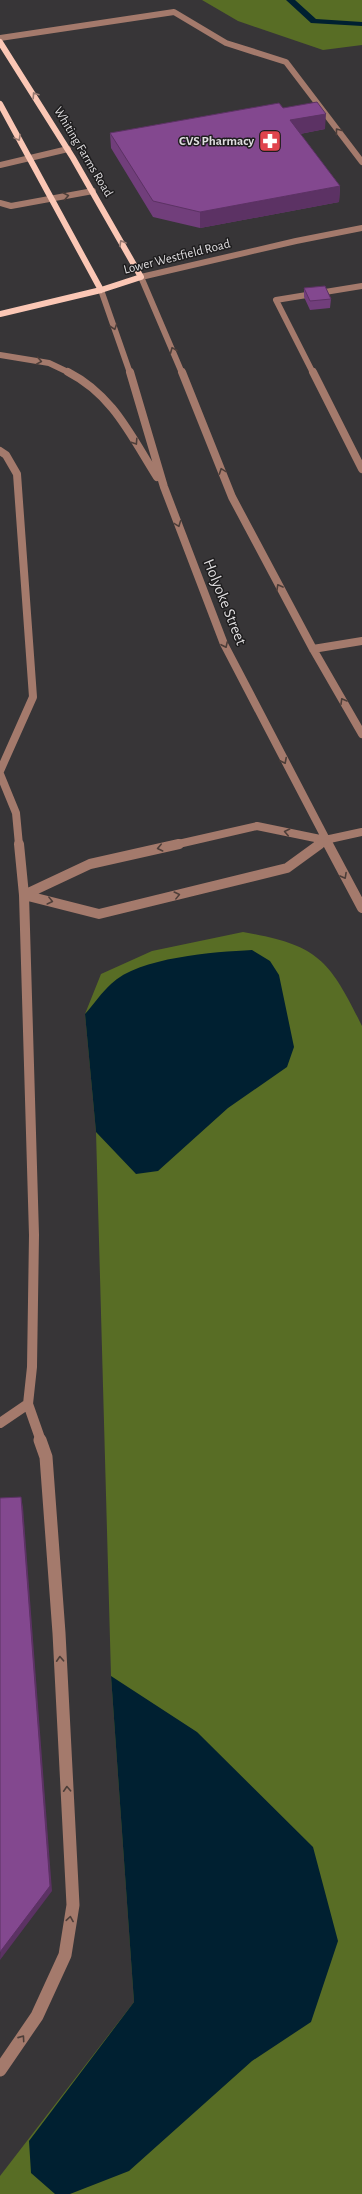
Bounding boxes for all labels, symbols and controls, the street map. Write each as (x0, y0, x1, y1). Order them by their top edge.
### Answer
one-way arrow (32, 92, 39, 99)
street label: Whiting Farms Road (51, 105, 115, 199)
pharmacy icon: CVS Pharmacy (257, 128, 283, 154)
one-way arrow (336, 128, 343, 135)
one-way arrow (13, 134, 21, 141)
place label: CVS Pharmacy (179, 135, 254, 148)
one-way arrow (63, 192, 69, 201)
street label: Lower Westfield Road (122, 237, 232, 277)
one-way arrow (120, 240, 127, 247)
one-way arrow (109, 323, 118, 330)
one-way arrow (169, 347, 177, 354)
one-way arrow (35, 356, 42, 365)
one-way arrow (130, 438, 138, 445)
one-way arrow (218, 467, 226, 474)
one-way arrow (173, 520, 181, 527)
street label: Holyoke Street (199, 557, 250, 648)
one-way arrow (277, 584, 284, 591)
one-way arrow (220, 640, 228, 648)
one-way arrow (340, 698, 347, 705)
one-way arrow (279, 756, 287, 764)
one-way arrow (283, 828, 290, 836)
one-way arrow (156, 843, 163, 851)
one-way arrow (340, 871, 347, 879)
one-way arrow (173, 891, 180, 899)
one-way arrow (47, 897, 54, 905)
one-way arrow (56, 1656, 64, 1662)
one-way arrow (62, 1786, 71, 1792)
one-way arrow (66, 1916, 74, 1922)
one-way arrow (17, 2035, 24, 2042)

